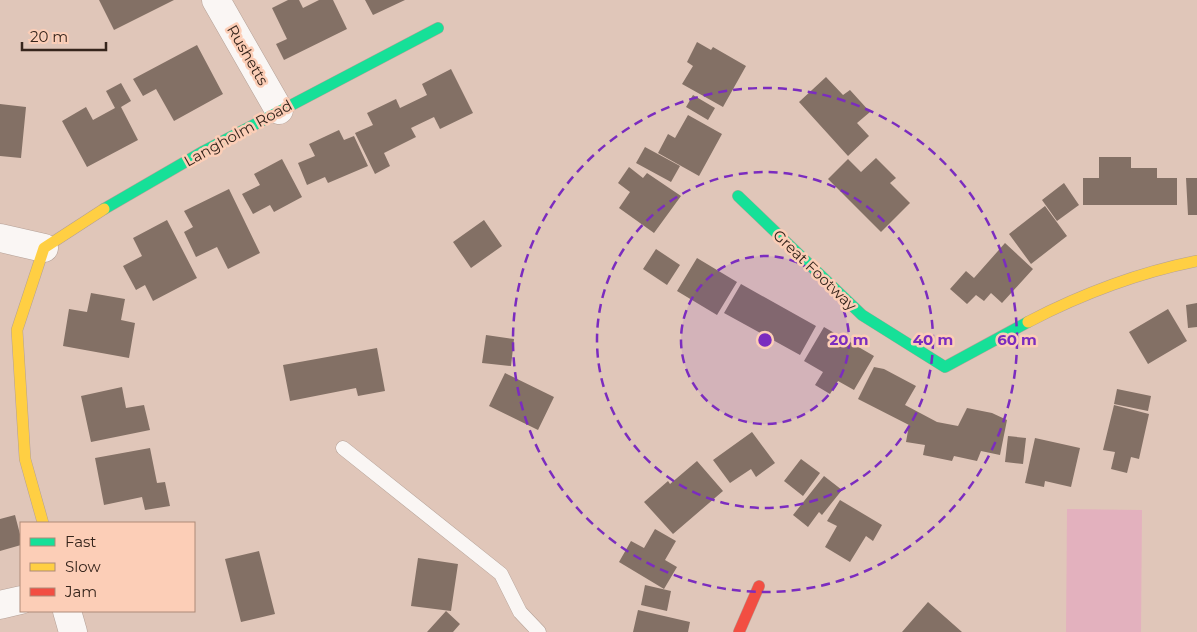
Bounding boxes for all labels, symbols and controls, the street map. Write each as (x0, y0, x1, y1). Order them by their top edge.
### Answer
scale bar (22, 20, 106, 52)
street label: Rushetts (223, 21, 273, 89)
text: 20 m (30, 27, 68, 46)
street label: Langholm Road (181, 95, 295, 171)
street label: Great Footway (769, 225, 861, 315)
text: 20 m (829, 330, 869, 349)
text: 40 m (913, 330, 953, 349)
text: 60 m (997, 330, 1037, 349)
centre of rings (756, 331, 774, 349)
legend (20, 522, 195, 612)
text: Fast (65, 532, 96, 551)
text: Slow (65, 557, 101, 576)
text: Jam (64, 582, 97, 601)

